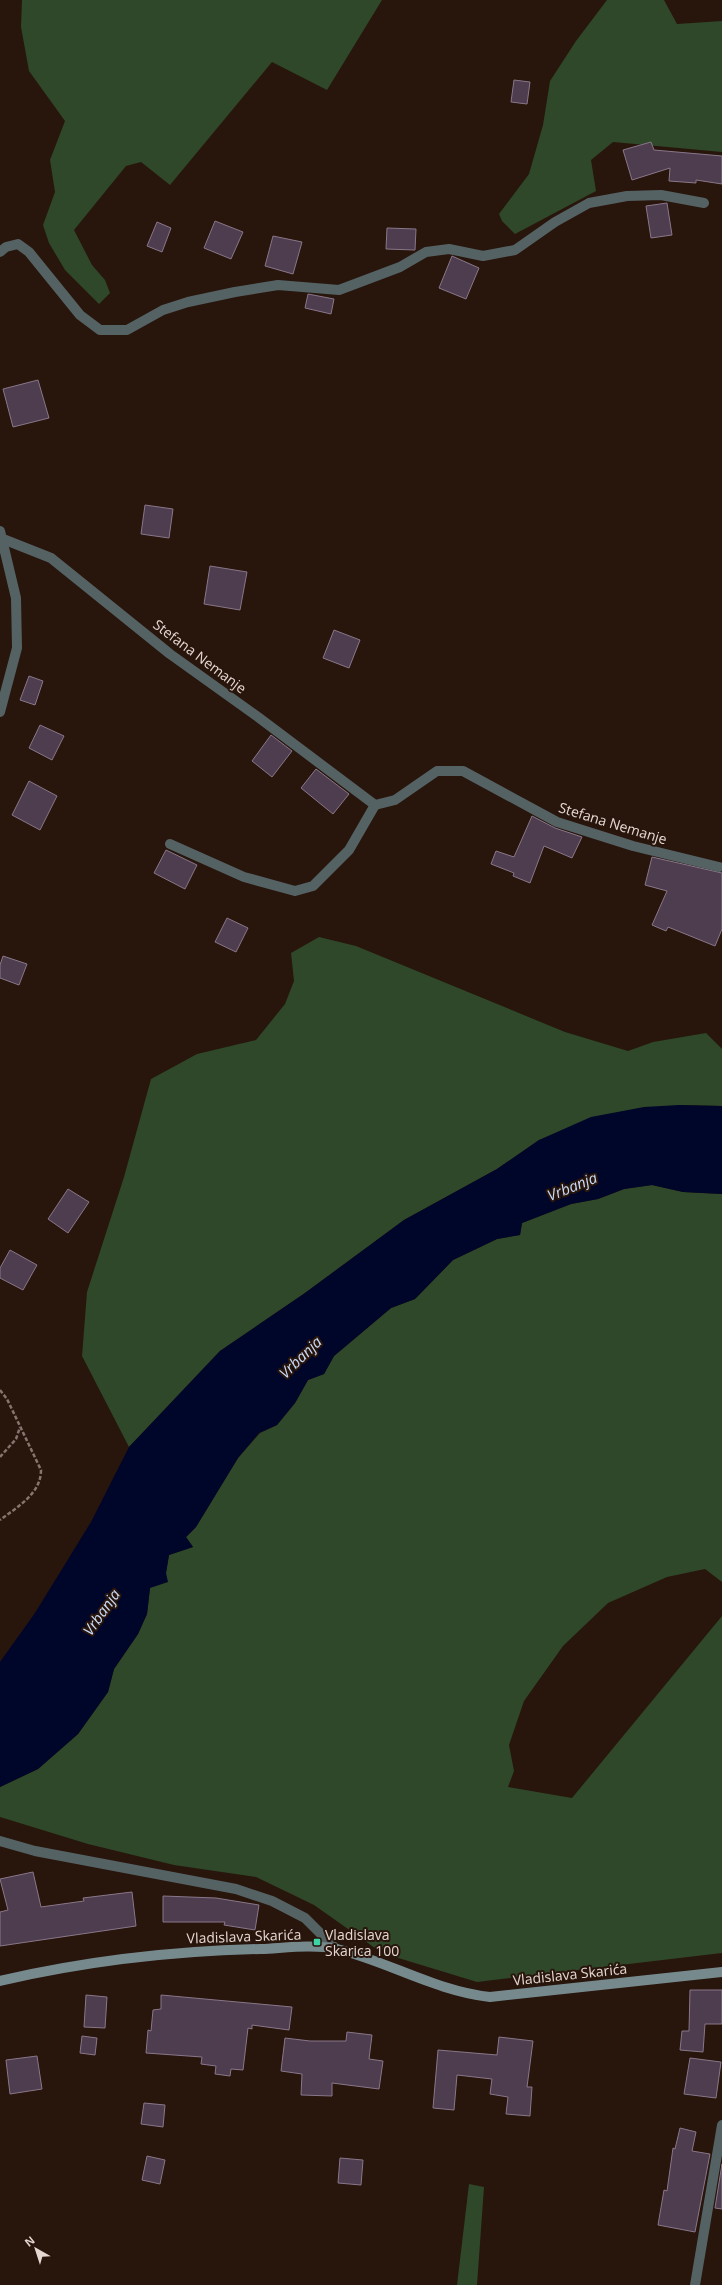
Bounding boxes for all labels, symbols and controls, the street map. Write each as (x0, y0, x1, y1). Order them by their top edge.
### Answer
street label: Stefana Nemanje (149, 615, 251, 697)
street label: Stefana Nemanje (557, 798, 670, 849)
water label: Vrbanja (544, 1167, 600, 1205)
water label: Vrbanja (274, 1331, 326, 1382)
water label: Vrbanja (78, 1584, 124, 1639)
street label: Vladislava Skarića (186, 1925, 302, 1947)
place label: Vladislava Skarica 100 (325, 1925, 399, 1960)
marker: Vladislava Skarica 100 (312, 1937, 322, 1947)
street label: Vladislava Skarića (512, 1959, 628, 1989)
north arrow (16, 2229, 56, 2269)
text: N (21, 2232, 38, 2249)

